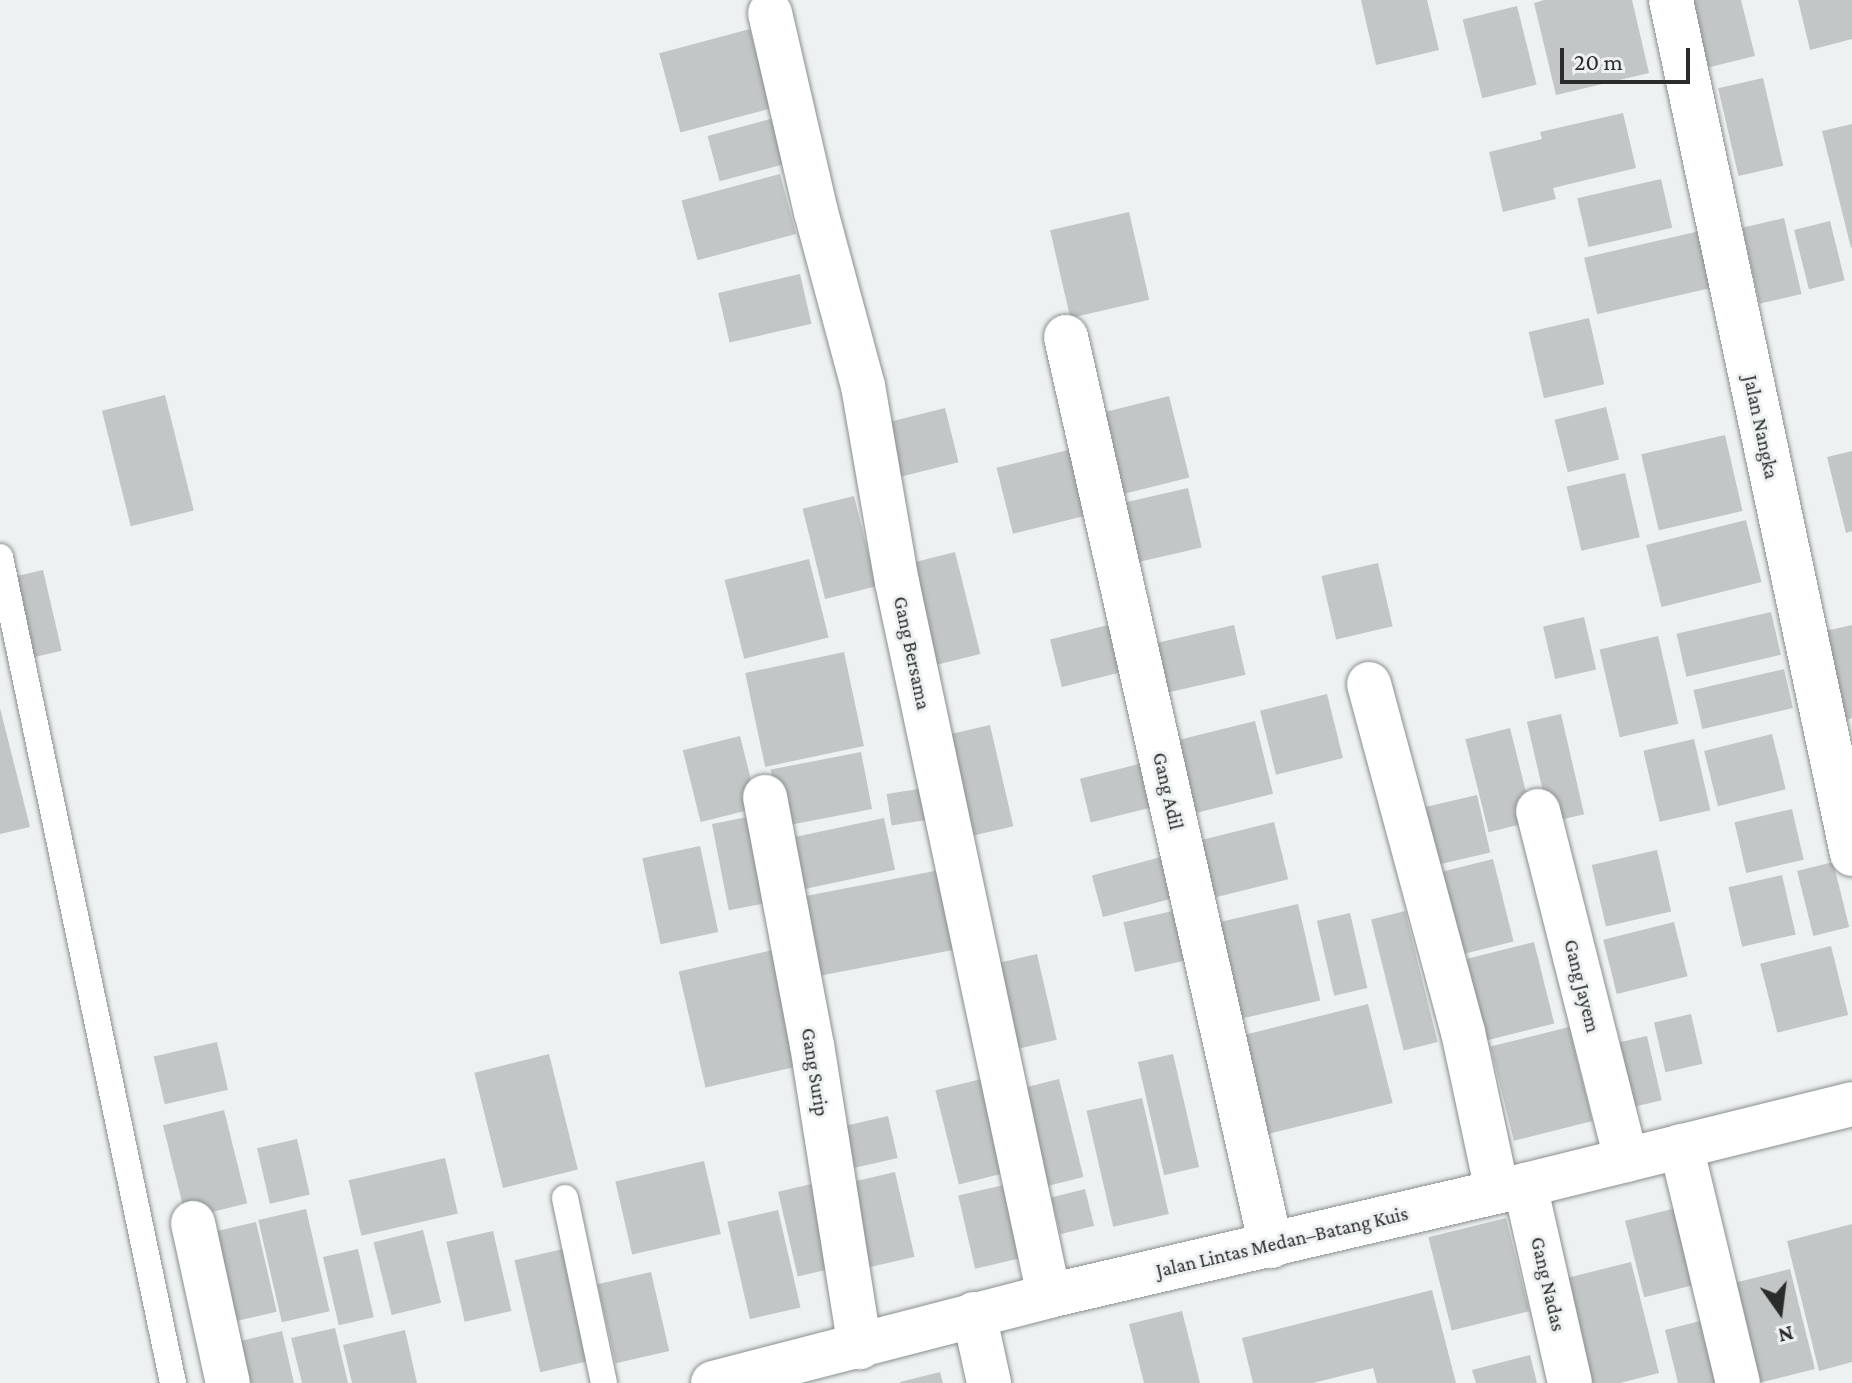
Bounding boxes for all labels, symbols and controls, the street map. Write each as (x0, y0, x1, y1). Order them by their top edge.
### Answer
scale bar (1564, 32, 1694, 82)
text: 20 m (1574, 48, 1623, 75)
street label: Jalan Nangka (1738, 373, 1784, 481)
street label: Gang Bersama (888, 594, 936, 712)
street label: Gang Adil (1147, 750, 1189, 832)
street label: Gang Jayem (1559, 937, 1605, 1035)
street label: Gang Surip (796, 1026, 834, 1118)
street label: Jalan Lintas Medan–Batang Kuis (1154, 1201, 1410, 1283)
street label: Gang Nadas (1526, 1235, 1570, 1333)
north arrow (1740, 1271, 1820, 1351)
text: N (1776, 1321, 1796, 1349)

